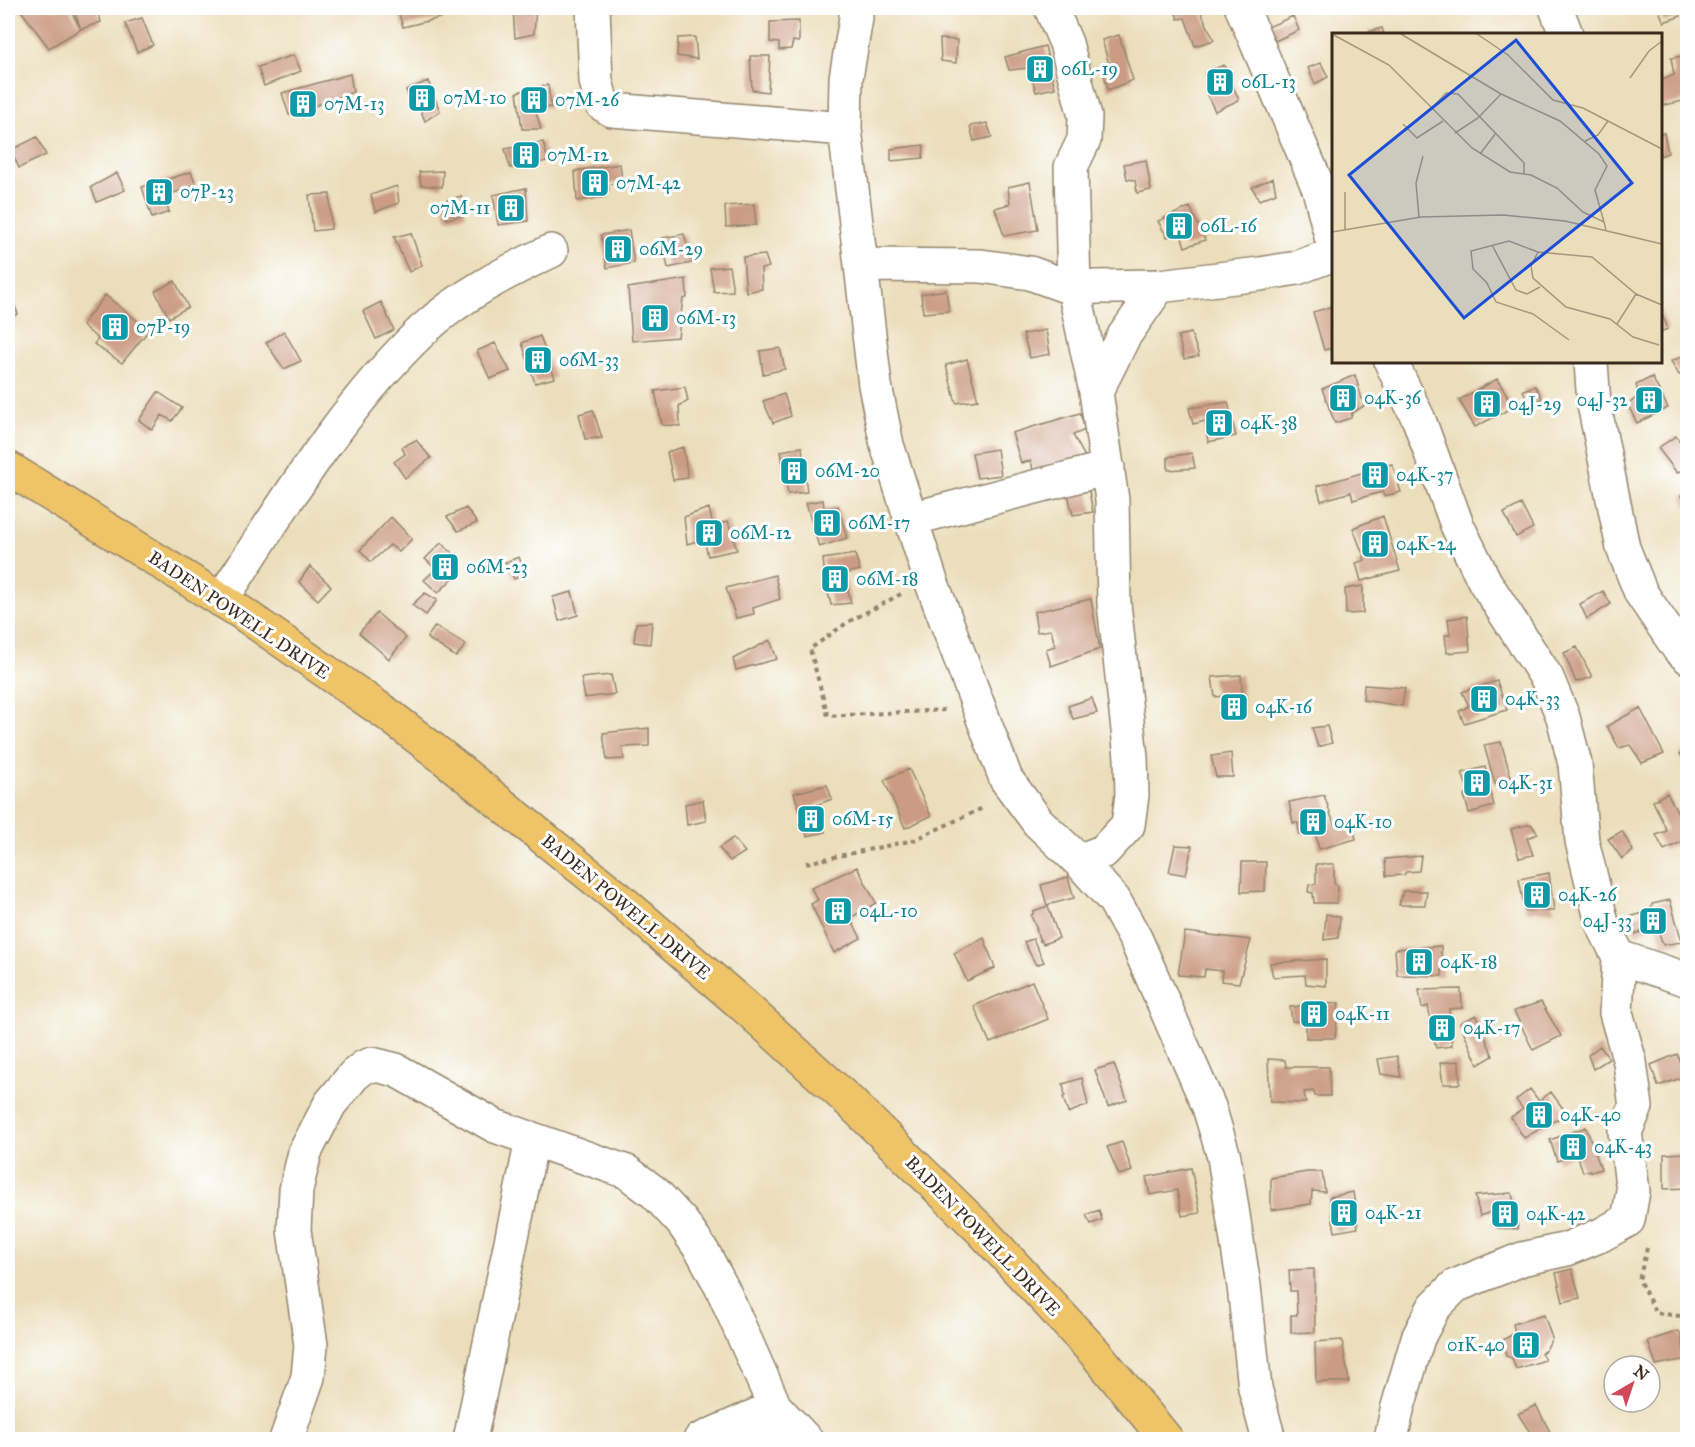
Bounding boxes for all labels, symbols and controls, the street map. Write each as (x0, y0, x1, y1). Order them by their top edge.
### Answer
inset map (1332, 33, 1662, 363)
building icon: 06L-19 (1024, 53, 1056, 85)
place label: 06L-19 (1061, 58, 1118, 80)
building icon: 06L-13 (1204, 66, 1236, 98)
place label: 06L-13 (1241, 71, 1296, 93)
building icon: 07M-10 (406, 82, 438, 114)
building icon: 07M-26 (518, 84, 550, 116)
place label: 07M-10 (443, 87, 507, 109)
building icon: 07M-13 (287, 88, 319, 120)
place label: 07M-26 (555, 89, 620, 111)
place label: 07M-13 (324, 93, 384, 115)
building icon: 07M-12 (510, 139, 542, 171)
place label: 07M-12 (547, 144, 609, 166)
building icon: 07M-42 (579, 167, 611, 199)
place label: 07M-42 (616, 172, 681, 194)
building icon: 07P-23 (143, 176, 175, 208)
place label: 07P-23 (180, 181, 234, 203)
building icon: 07M-11 (495, 192, 527, 224)
place label: 07M-11 (430, 197, 490, 219)
building icon: 06L-16 (1163, 210, 1195, 242)
place label: 06L-16 (1200, 215, 1257, 237)
building icon: 06M-29 (602, 233, 634, 265)
place label: 06M-29 (639, 238, 703, 260)
building icon: 06M-13 (639, 302, 671, 334)
place label: 06M-13 (676, 307, 736, 329)
building icon: 07P-19 (99, 311, 131, 343)
place label: 07P-19 (136, 316, 190, 338)
building icon: 06M-33 (522, 344, 554, 376)
place label: 06M-33 (559, 349, 619, 371)
building icon: 04K-36 (1327, 382, 1359, 414)
building icon: 04J-32 (1633, 384, 1665, 416)
place label: 04K-36 (1364, 387, 1422, 409)
building icon: 04J-29 (1471, 388, 1503, 420)
place label: 04J-32 (1577, 389, 1628, 412)
place label: 04J-29 (1508, 393, 1562, 416)
building icon: 04K-38 (1203, 407, 1235, 439)
place label: 04K-38 (1240, 412, 1297, 434)
building icon: 06M-20 (778, 455, 810, 487)
building icon: 04K-37 (1359, 459, 1391, 491)
place label: 06M-20 (815, 460, 880, 482)
place label: 04K-37 (1396, 464, 1453, 486)
building icon: 06M-17 (811, 507, 843, 539)
place label: 06M-17 (848, 512, 910, 534)
building icon: 06M-12 (693, 517, 725, 549)
place label: 06M-12 (730, 522, 792, 544)
building icon: 04K-24 (1359, 528, 1391, 560)
place label: 04K-24 (1396, 533, 1457, 555)
street label: BADEN POWELL DRIVE (144, 546, 334, 684)
building icon: 06M-23 (429, 551, 461, 583)
place label: 06M-23 (466, 556, 528, 578)
building icon: 06M-18 (819, 563, 851, 595)
place label: 06M-18 (856, 568, 918, 590)
building icon: 04K-33 (1468, 683, 1500, 715)
place label: 04K-33 (1505, 688, 1560, 710)
building icon: 04K-16 (1218, 691, 1250, 723)
place label: 04K-16 (1255, 696, 1313, 718)
building icon: 04K-31 (1461, 767, 1493, 799)
place label: 04K-31 (1498, 772, 1553, 794)
building icon: 06M-15 (795, 803, 827, 835)
building icon: 04K-10 (1297, 806, 1329, 838)
place label: 06M-15 (832, 808, 894, 830)
place label: 04K-10 (1334, 811, 1392, 833)
street label: BADEN POWELL DRIVE (537, 830, 715, 984)
building icon: 04K-26 (1521, 879, 1553, 911)
place label: 04K-26 (1558, 884, 1618, 906)
building icon: 04L-10 (822, 895, 854, 927)
place label: 04L-10 (859, 900, 918, 922)
building icon: 04J-33 (1637, 905, 1669, 937)
place label: 04J-33 (1582, 910, 1632, 933)
building icon: 04K-18 (1403, 946, 1435, 978)
place label: 04K-18 (1440, 951, 1497, 973)
building icon: 04K-11 (1298, 998, 1330, 1030)
place label: 04K-11 (1335, 1003, 1390, 1025)
building icon: 04K-17 (1426, 1012, 1458, 1044)
place label: 04K-17 (1463, 1017, 1520, 1039)
building icon: 04K-40 (1523, 1099, 1555, 1131)
place label: 04K-40 (1560, 1104, 1621, 1126)
building icon: 04K-43 (1557, 1131, 1589, 1163)
place label: 04K-43 (1594, 1136, 1652, 1158)
street label: BADEN POWELL DRIVE (901, 1151, 1065, 1321)
building icon: 04K-21 (1328, 1197, 1360, 1229)
building icon: 04K-42 (1489, 1198, 1521, 1230)
place label: 04K-21 (1365, 1202, 1422, 1224)
place label: 04K-42 (1526, 1203, 1586, 1225)
building icon: 01K-40 (1510, 1329, 1542, 1361)
place label: 01K-40 (1447, 1334, 1505, 1356)
north arrow (1602, 1354, 1662, 1414)
text: N (1630, 1361, 1653, 1385)

